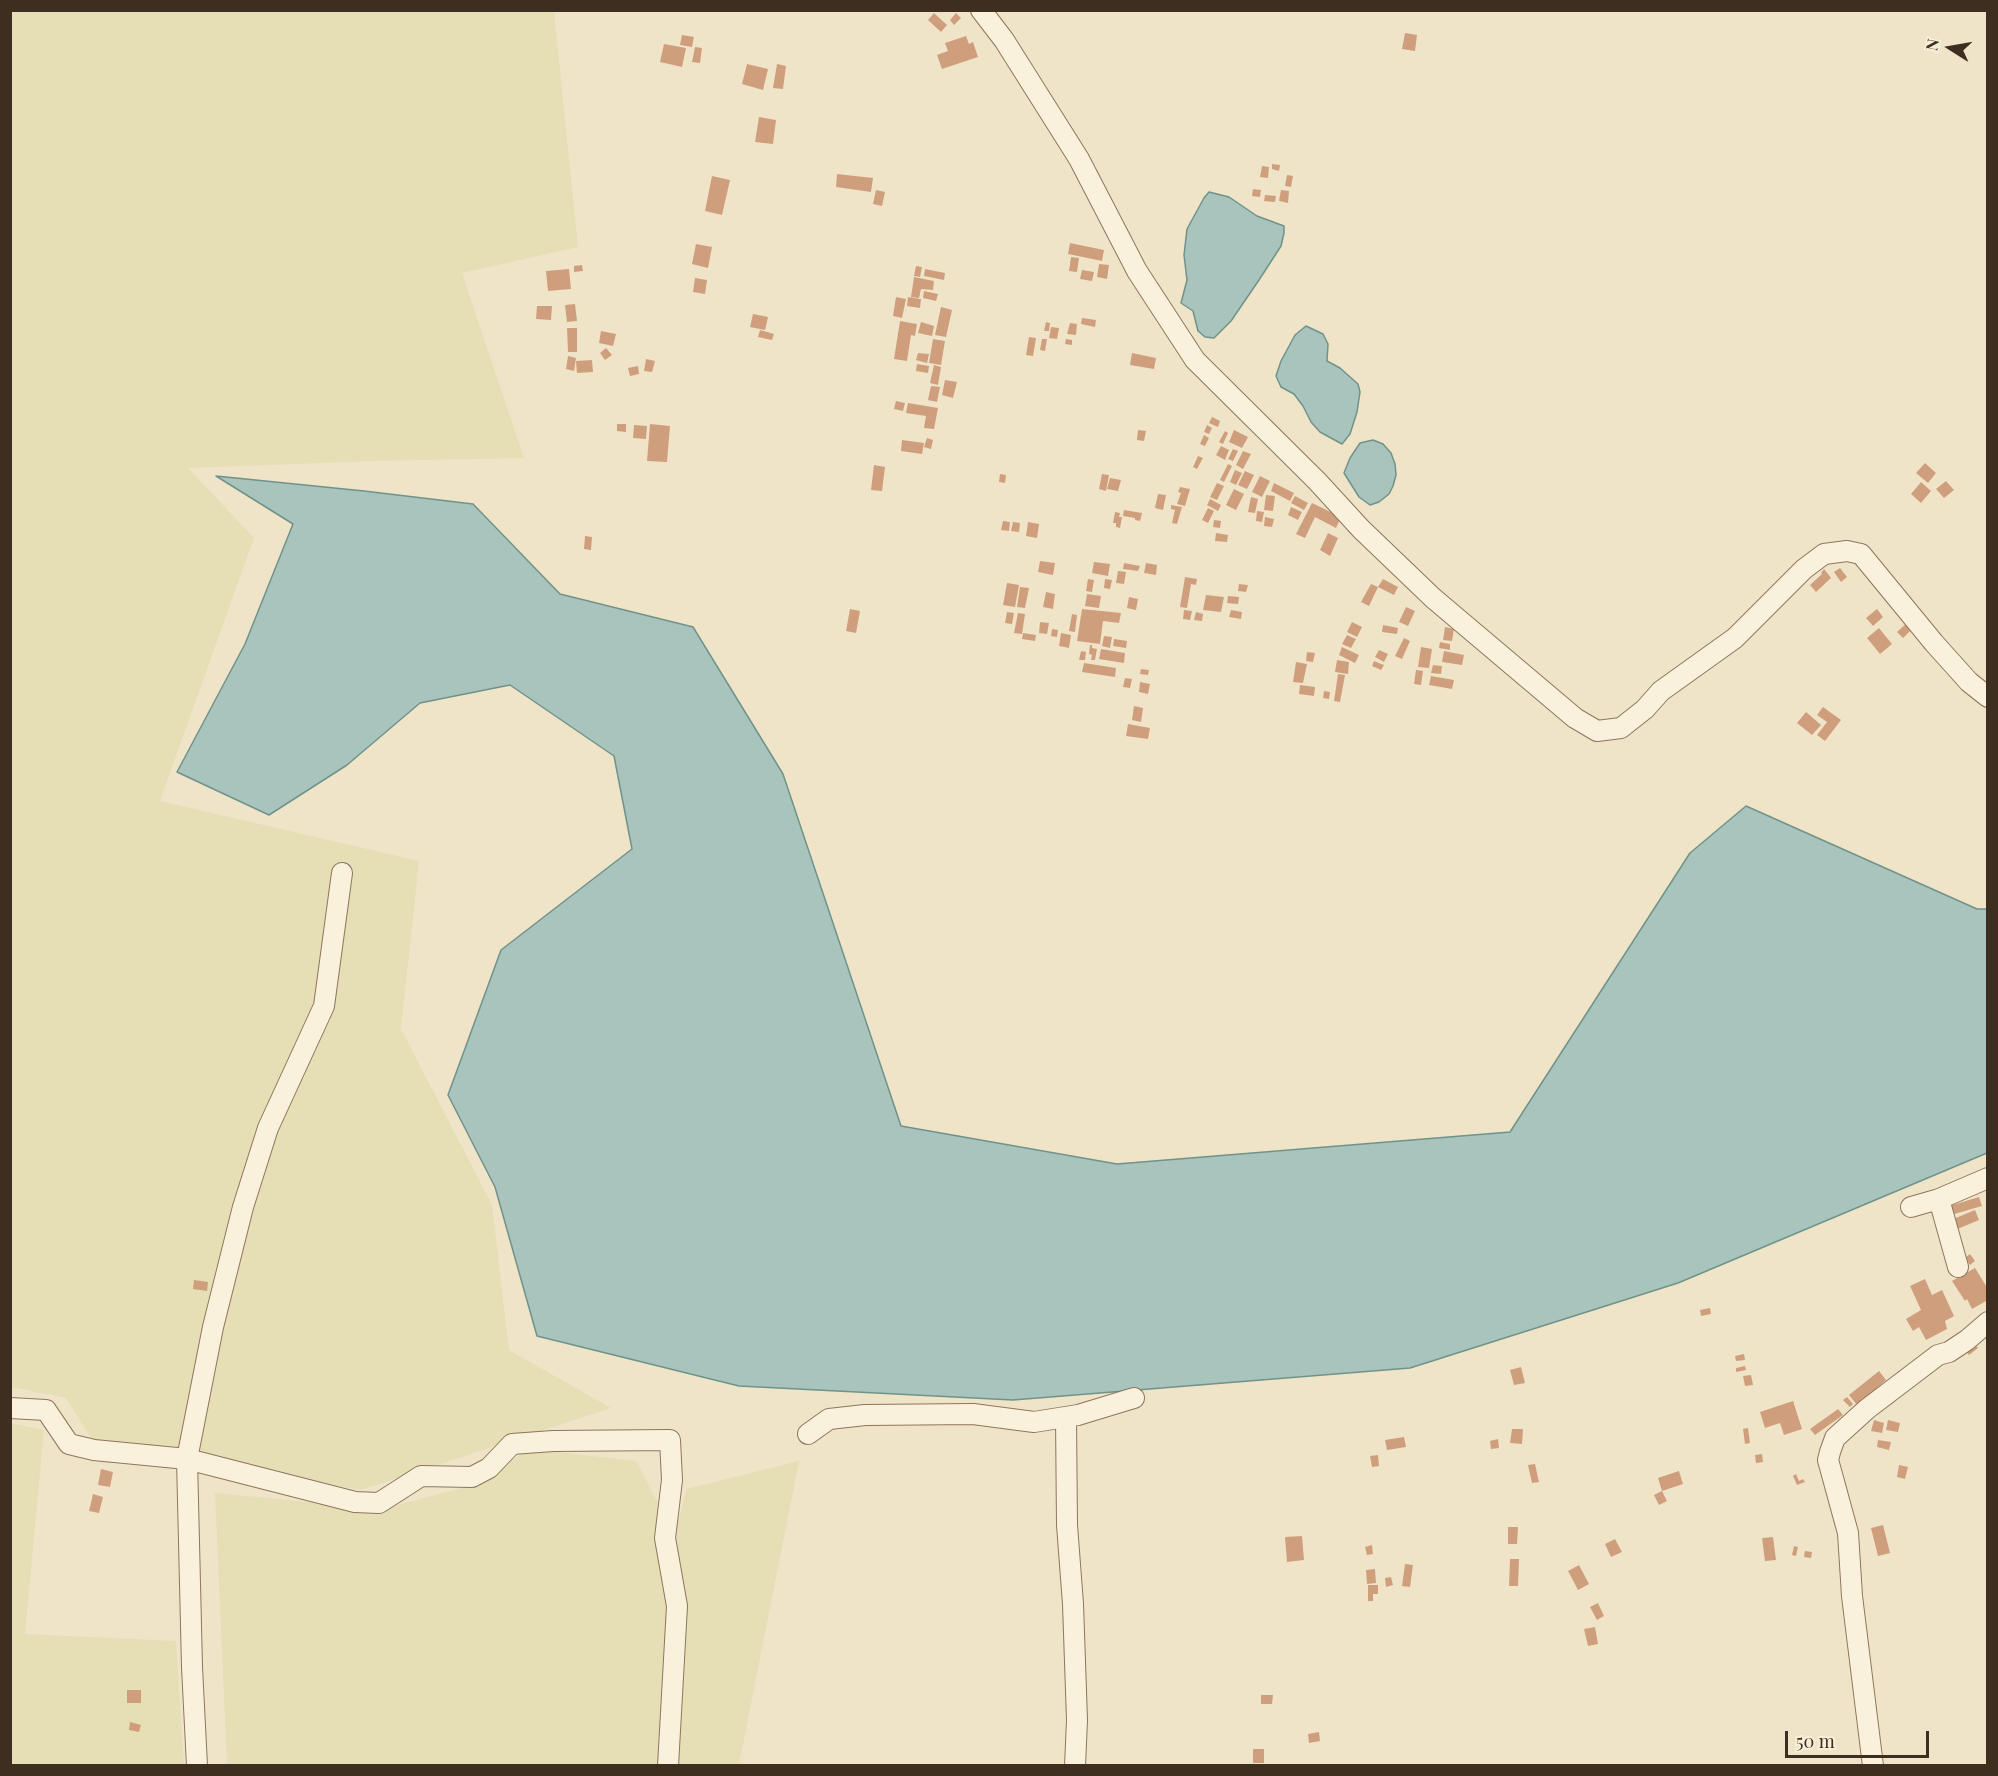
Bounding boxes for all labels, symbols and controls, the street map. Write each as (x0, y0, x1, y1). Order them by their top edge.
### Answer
north arrow (1920, 18, 1980, 78)
text: N (1920, 37, 1943, 52)
scale bar (1788, 1719, 1932, 1757)
text: 50 m (1796, 1729, 1835, 1753)

